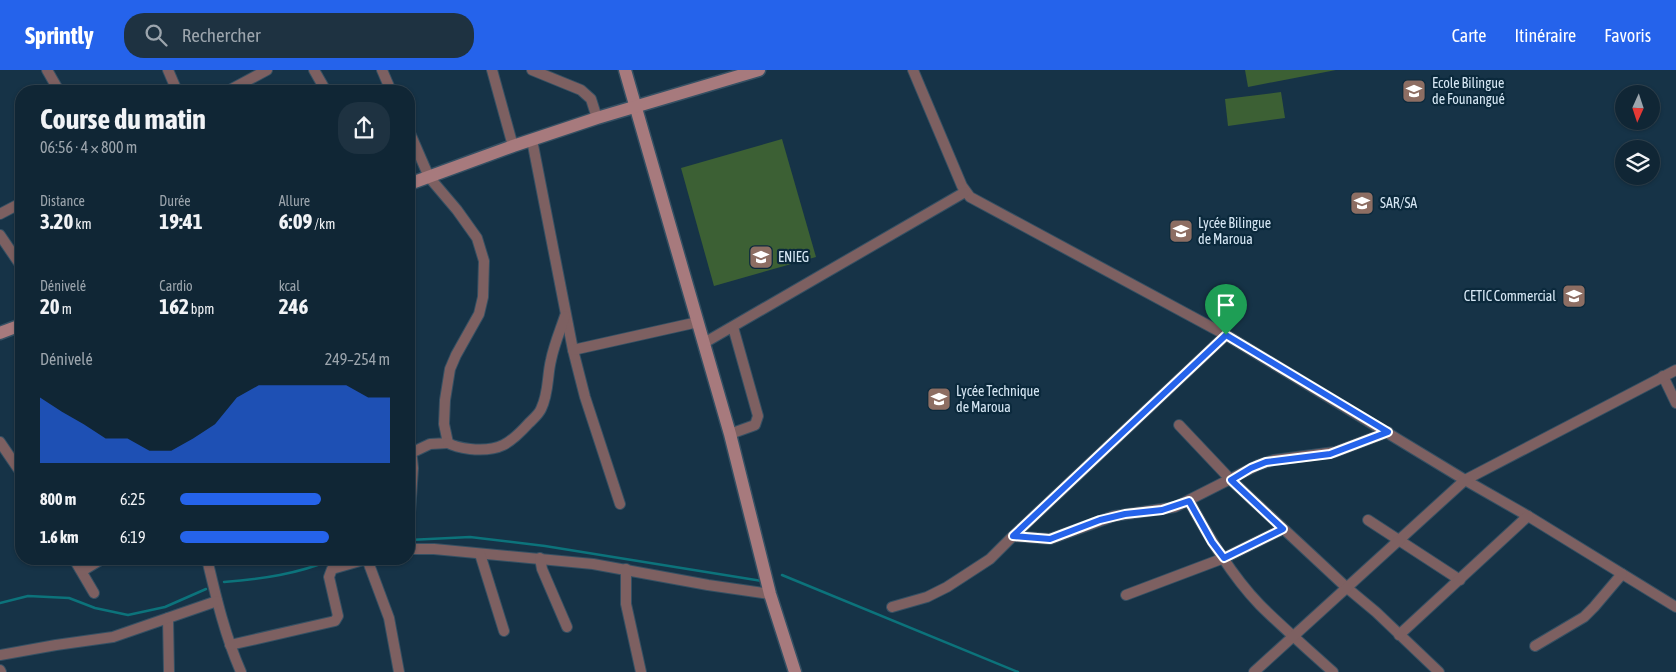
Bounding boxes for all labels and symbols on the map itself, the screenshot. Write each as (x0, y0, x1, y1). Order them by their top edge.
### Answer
place label: Ecole Bilingue de Founangué (1432, 75, 1505, 107)
school or university icon: Ecole Bilingue de Founangué (1401, 78, 1427, 104)
north arrow (1615, 85, 1660, 130)
school or university icon: SAR/SA (1349, 190, 1375, 216)
place label: SAR/SA (1380, 195, 1417, 211)
place label: Lycée Bilingue de Maroua (1198, 215, 1271, 247)
school or university icon: Lycée Bilingue de Maroua (1168, 218, 1194, 244)
school or university icon: ENIEG (748, 244, 774, 270)
place label: ENIEG (778, 249, 809, 265)
school or university icon: CETIC Commercial (1561, 283, 1587, 309)
pin (1205, 284, 1247, 335)
place label: CETIC Commercial (1464, 288, 1556, 304)
place label: Lycée Technique de Maroua (956, 383, 1040, 415)
school or university icon: Lycée Technique de Maroua (926, 386, 952, 412)

